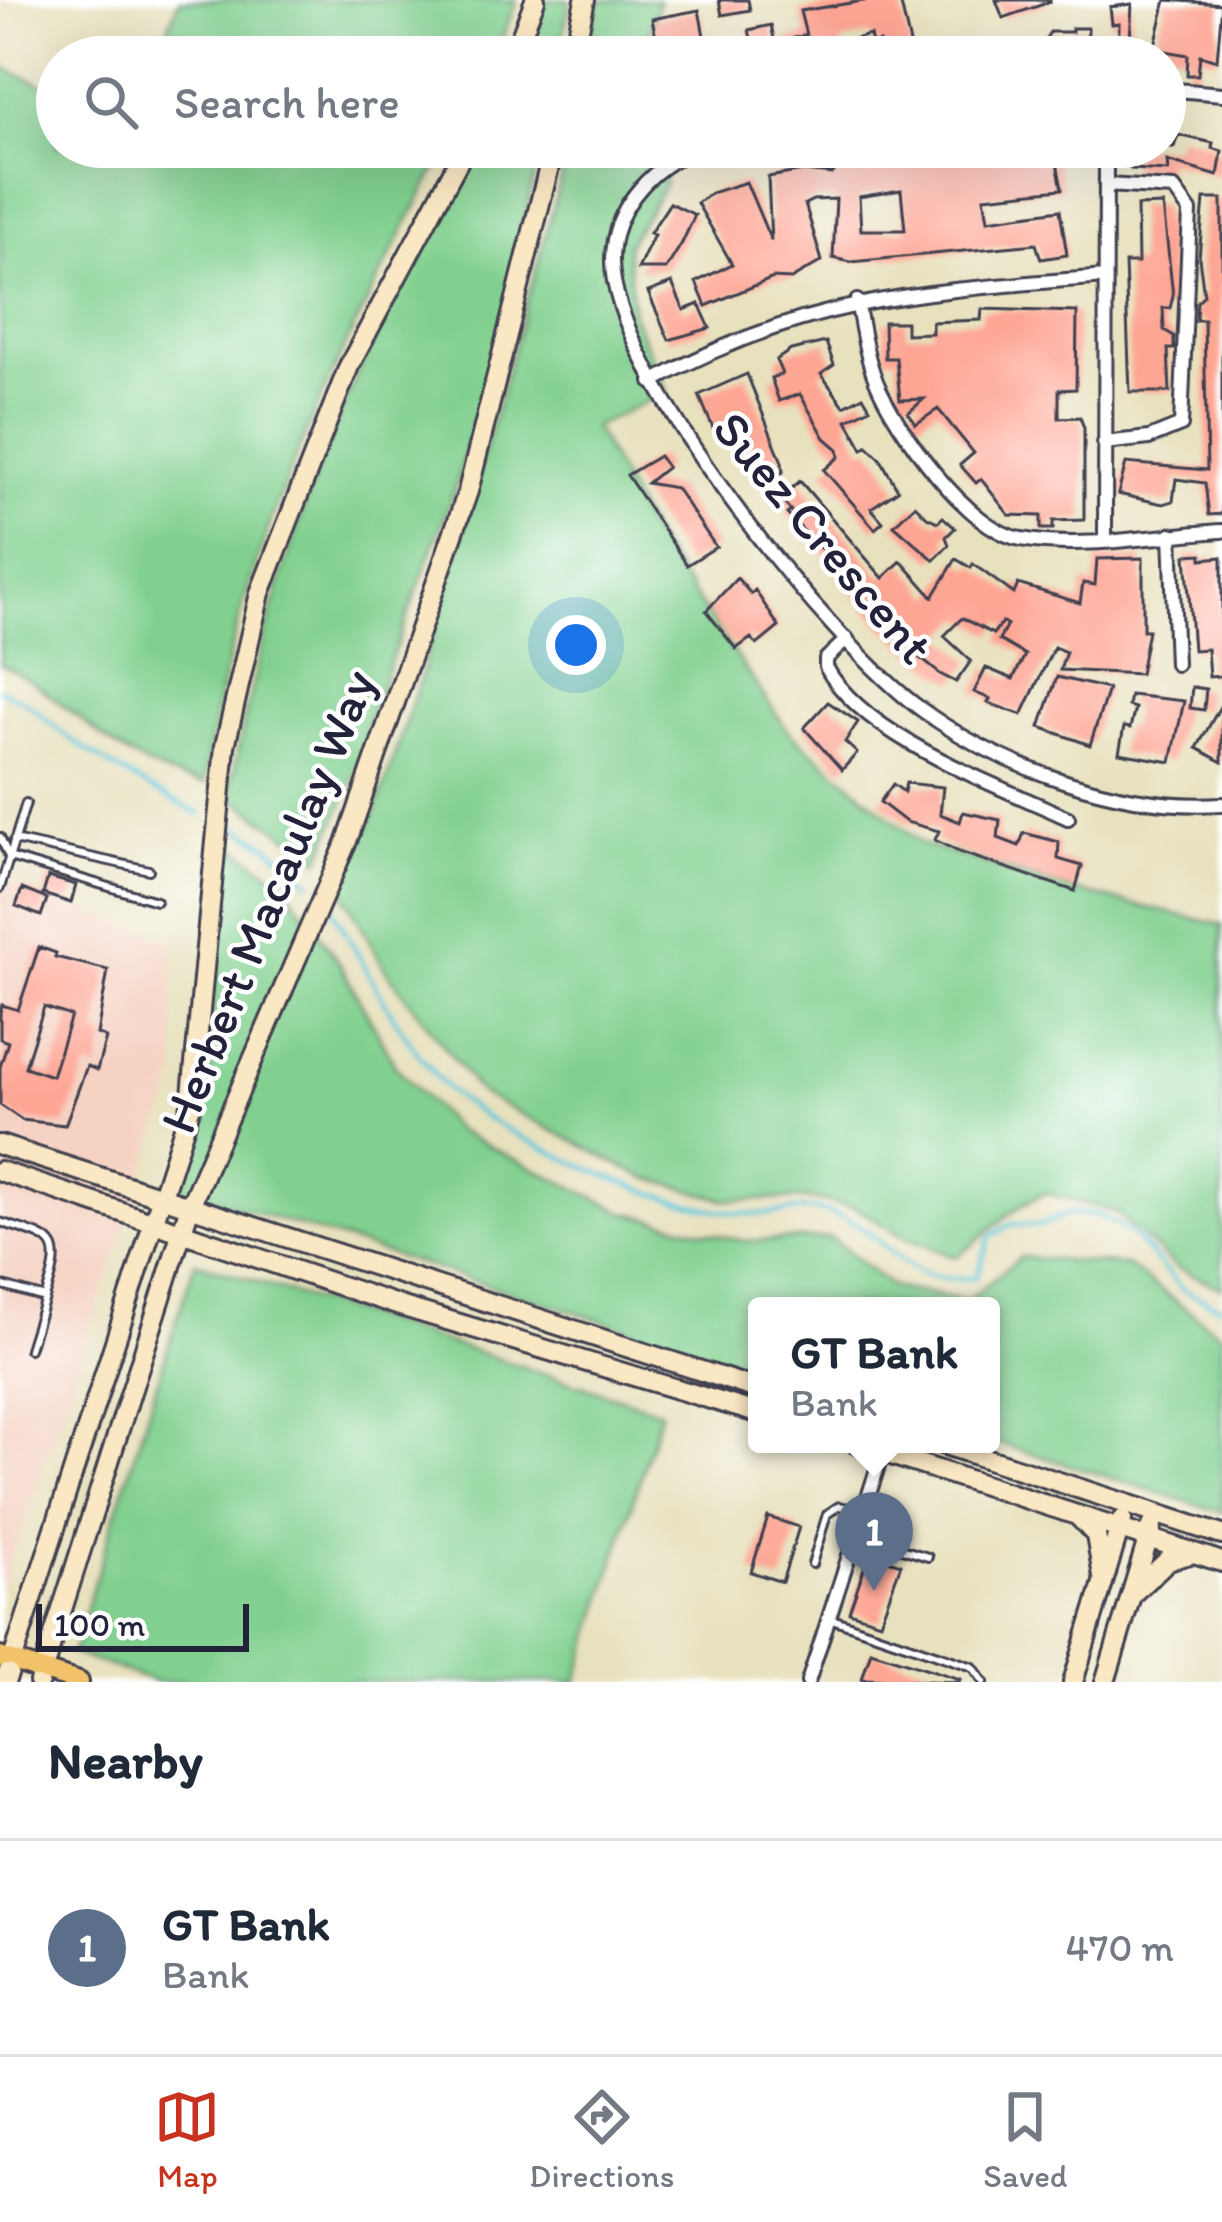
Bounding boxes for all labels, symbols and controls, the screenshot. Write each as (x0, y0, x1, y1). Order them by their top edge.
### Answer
search box (36, 36, 1186, 168)
icon: search (78, 69, 144, 135)
text: Search here (174, 75, 400, 129)
street label: Suez Crescent (700, 399, 947, 676)
your location (546, 615, 606, 675)
street label: Herbert Macaulay Way (147, 661, 388, 1142)
popup (748, 1297, 1000, 1453)
text: GT Bank (790, 1325, 958, 1379)
text: Bank (790, 1379, 878, 1426)
pin: 1 (835, 1492, 913, 1591)
scale bar (36, 1598, 249, 1651)
text: 100 m (54, 1605, 145, 1644)
text: Nearby (48, 1730, 203, 1791)
text: GT Bank (162, 1897, 330, 1951)
text: 1 (78, 1924, 96, 1971)
text: 470 m (1066, 1924, 1174, 1971)
text: Bank (162, 1951, 249, 1998)
tab: Map (154, 2084, 220, 2195)
tab: Directions (529, 2084, 674, 2195)
tab: Saved (983, 2084, 1068, 2195)

